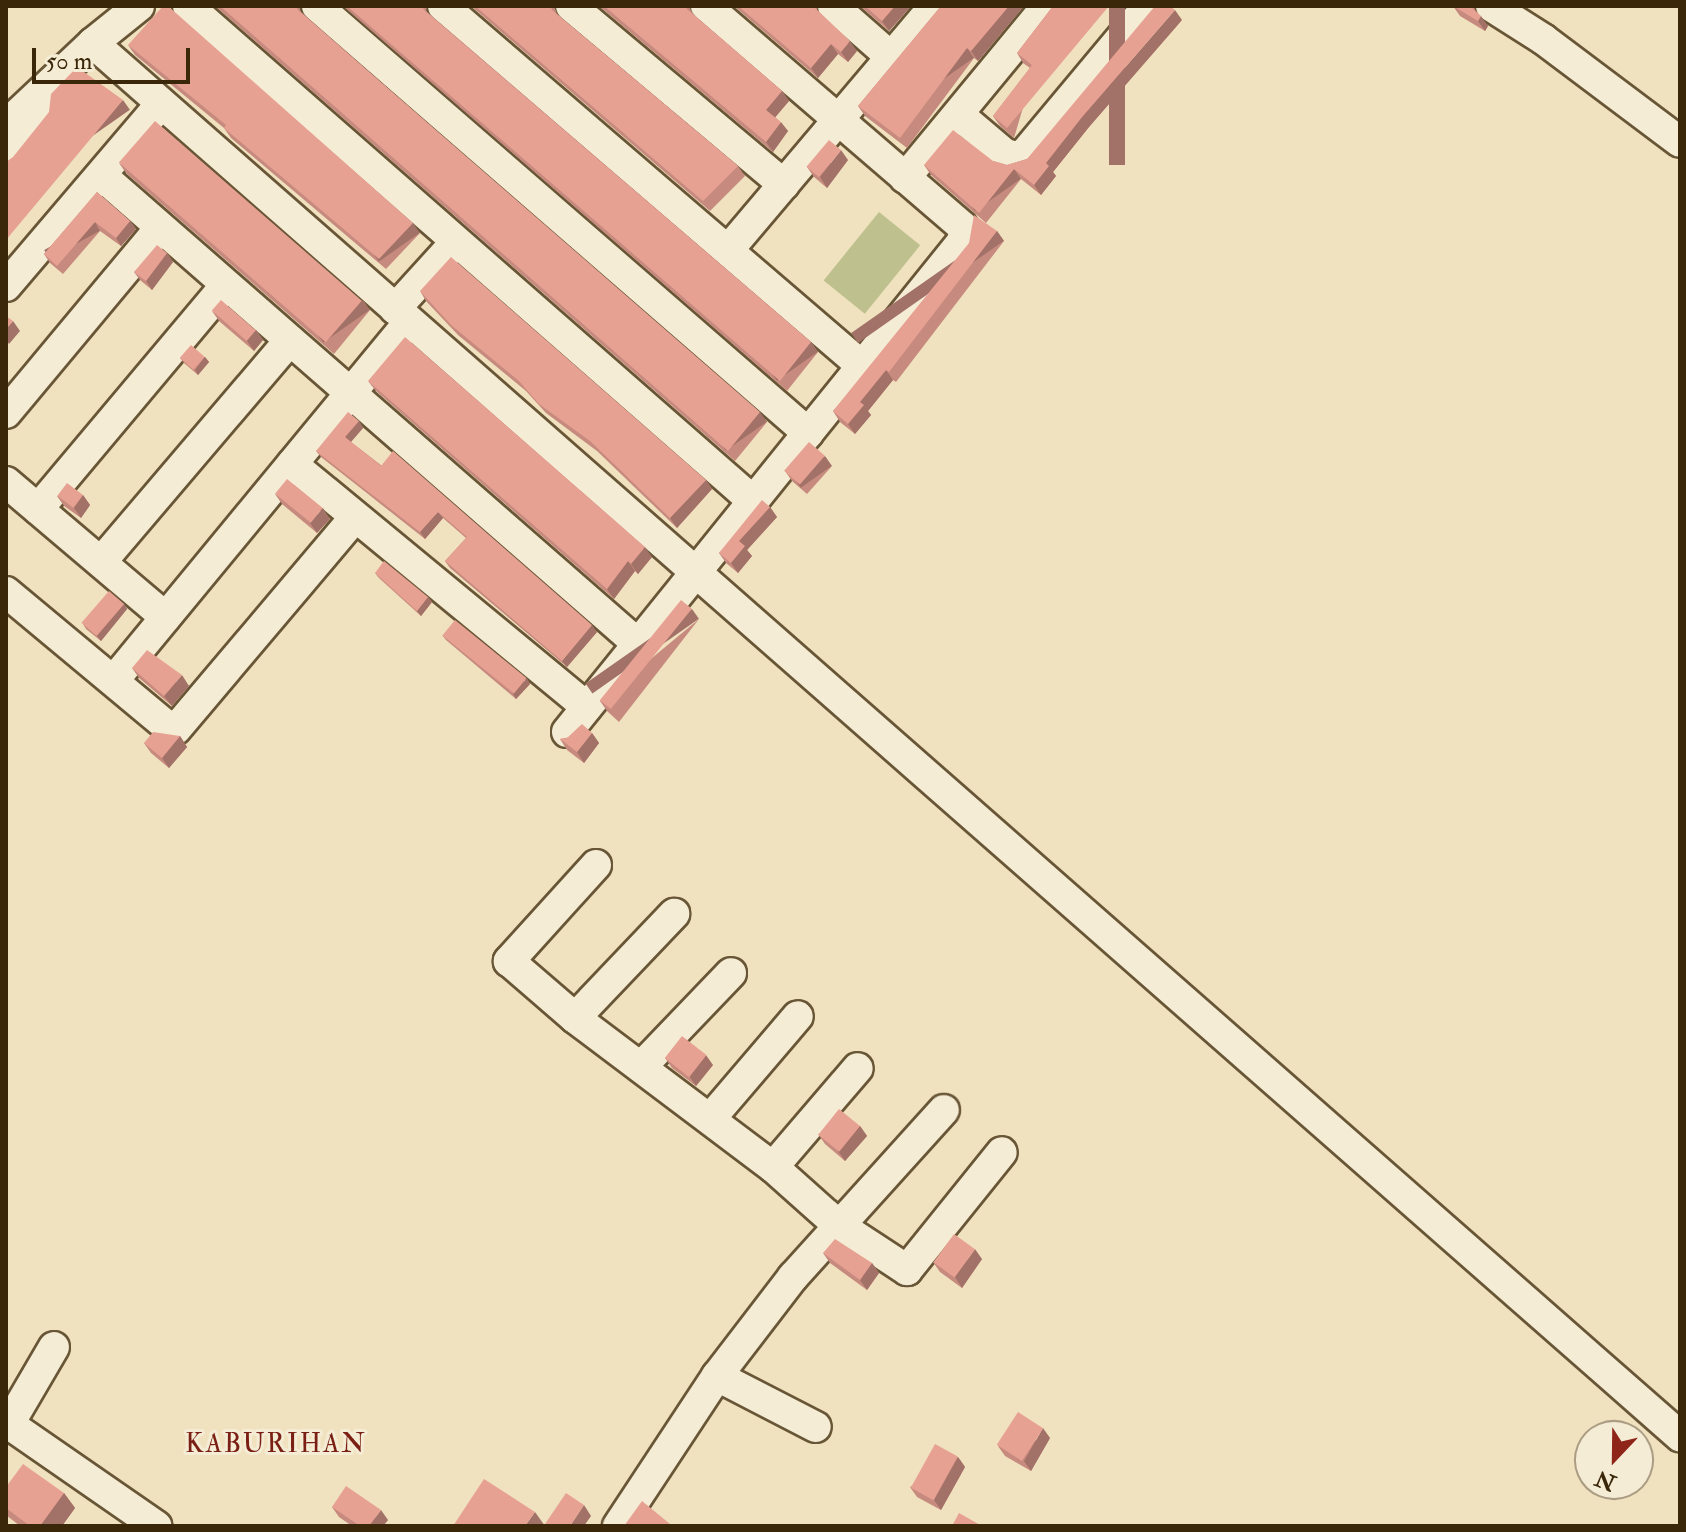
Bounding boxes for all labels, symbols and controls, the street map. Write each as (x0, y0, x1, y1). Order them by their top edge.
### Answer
scale bar (36, 32, 194, 82)
text: 50 m (46, 46, 92, 77)
north arrow (1574, 1420, 1654, 1500)
district label: KABURIHAN (185, 1429, 367, 1461)
text: N (1591, 1464, 1620, 1497)

